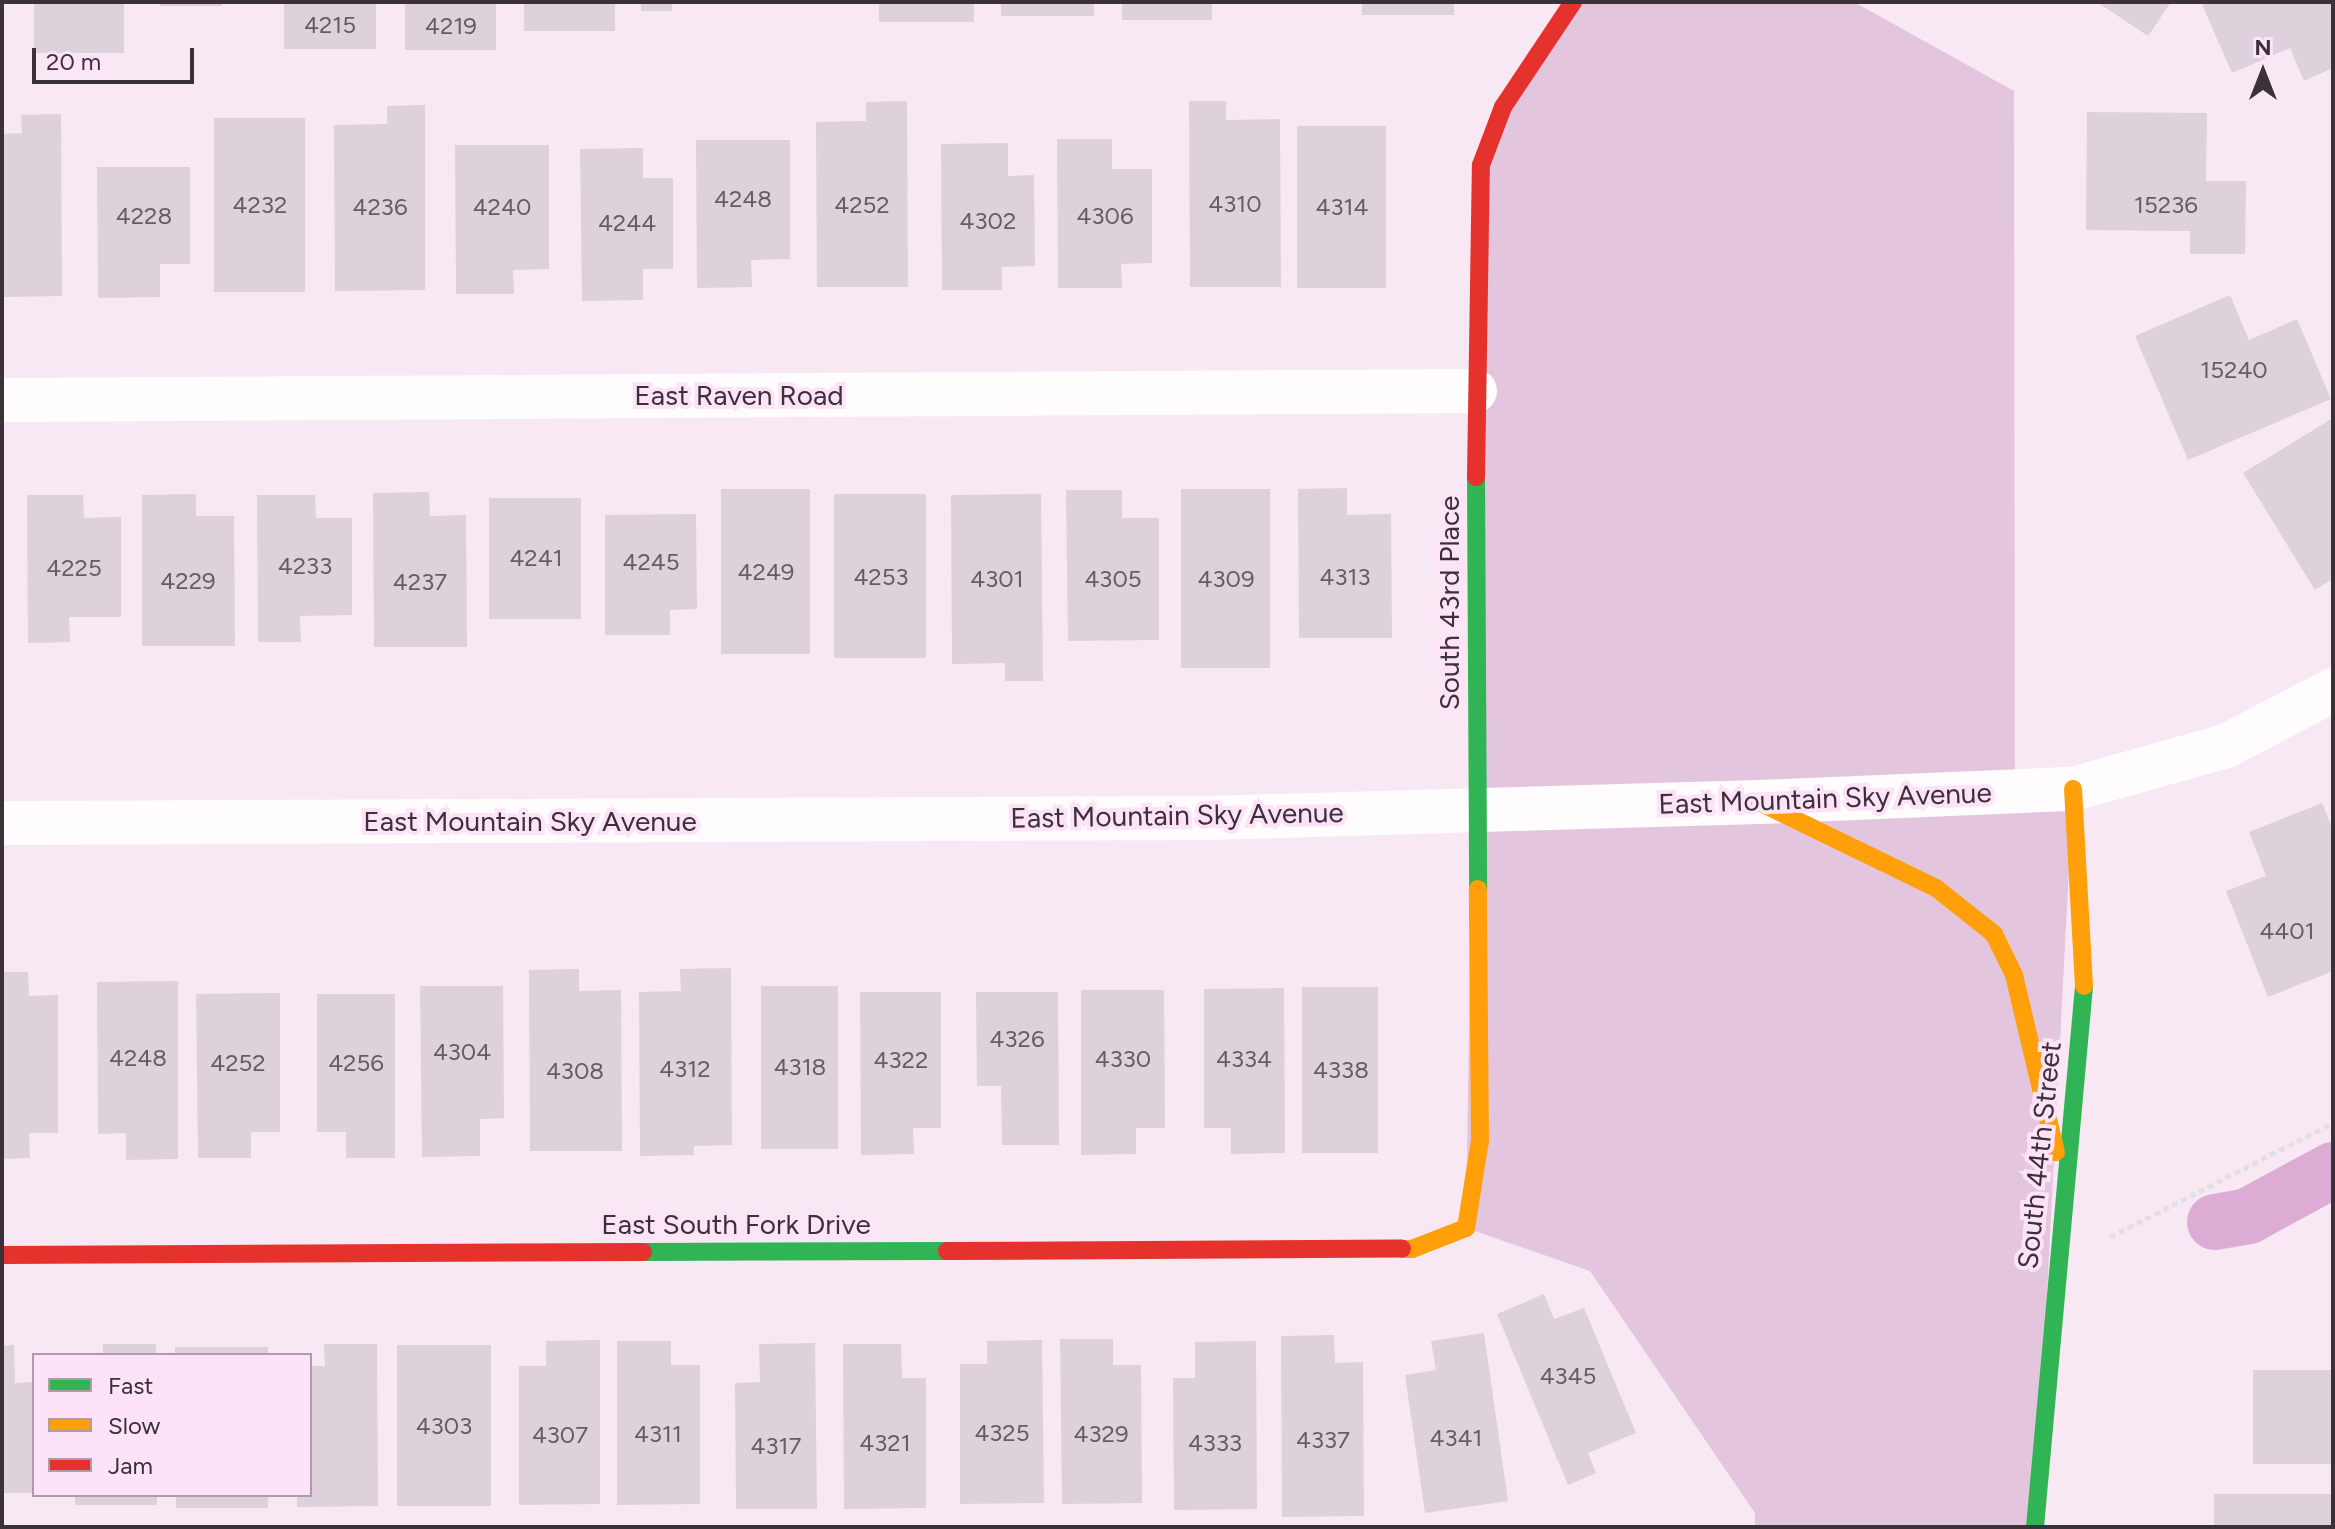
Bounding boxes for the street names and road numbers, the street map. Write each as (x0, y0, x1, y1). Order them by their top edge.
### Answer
street label: East Raven Road (634, 378, 844, 412)
street label: South 43rd Place (1432, 496, 1466, 710)
street label: East Mountain Sky Avenue (1658, 775, 1992, 821)
street label: East Mountain Sky Avenue (1010, 795, 1344, 835)
street label: East Mountain Sky Avenue (363, 804, 697, 838)
street label: South 44th Street (2010, 1040, 2068, 1270)
street label: East South Fork Drive (601, 1207, 871, 1241)

